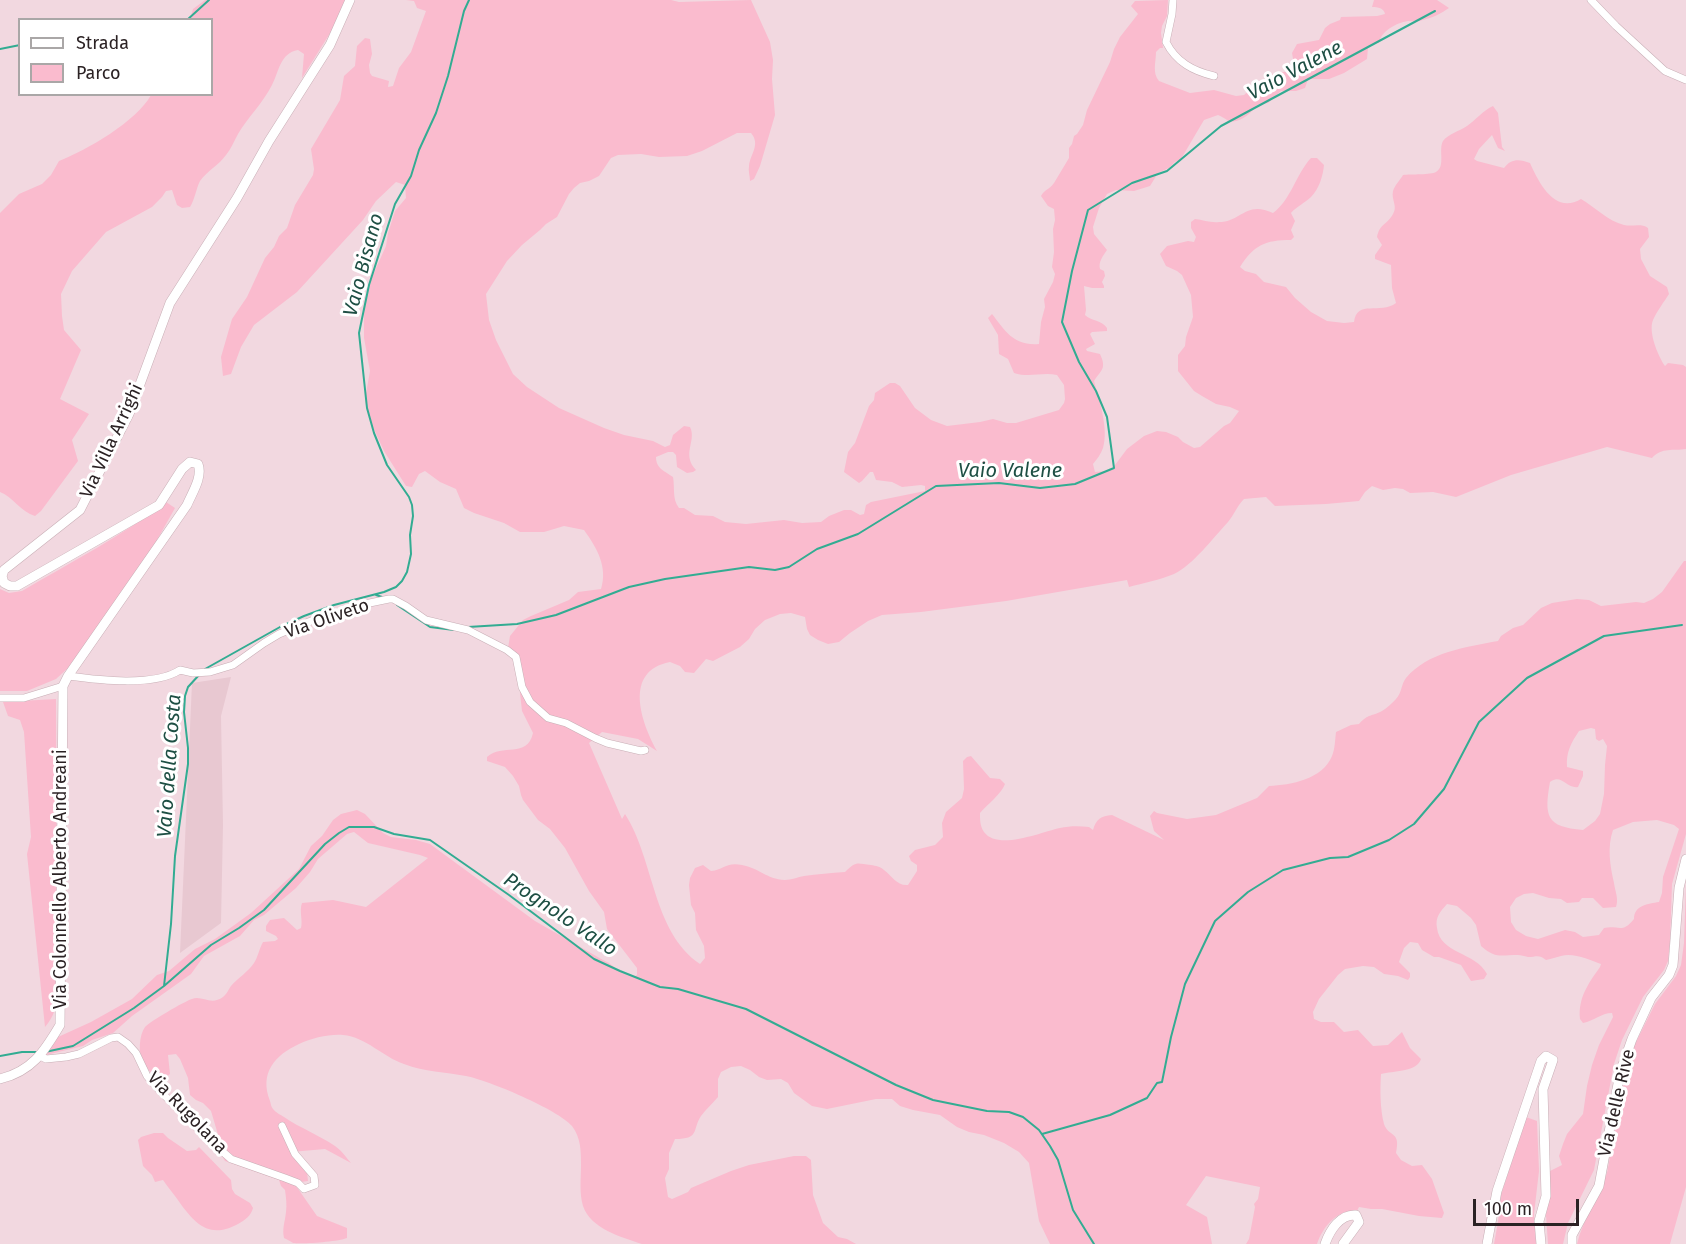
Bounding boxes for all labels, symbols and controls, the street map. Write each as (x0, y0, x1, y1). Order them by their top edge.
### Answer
legend (18, 18, 213, 96)
text: Strada (76, 32, 129, 54)
water label: Vaio Valene (1243, 36, 1347, 106)
text: Parco (76, 62, 120, 84)
water label: Vaio Bisano (339, 211, 389, 319)
street label: Via Villa Arrighi (76, 380, 148, 502)
water label: Vaio Valene (958, 459, 1062, 483)
street label: Via Oliveto (282, 594, 372, 644)
water label: Vaio della Costa (153, 693, 187, 839)
street label: Via Colonnello Alberto Andreani (50, 749, 72, 1009)
water label: Prognolo Vallo (499, 868, 621, 962)
street label: Via delle Rive (1594, 1047, 1640, 1159)
street label: Via Rugolana (142, 1067, 232, 1159)
scale bar (1476, 1187, 1582, 1225)
text: 100 m (1484, 1198, 1532, 1220)

